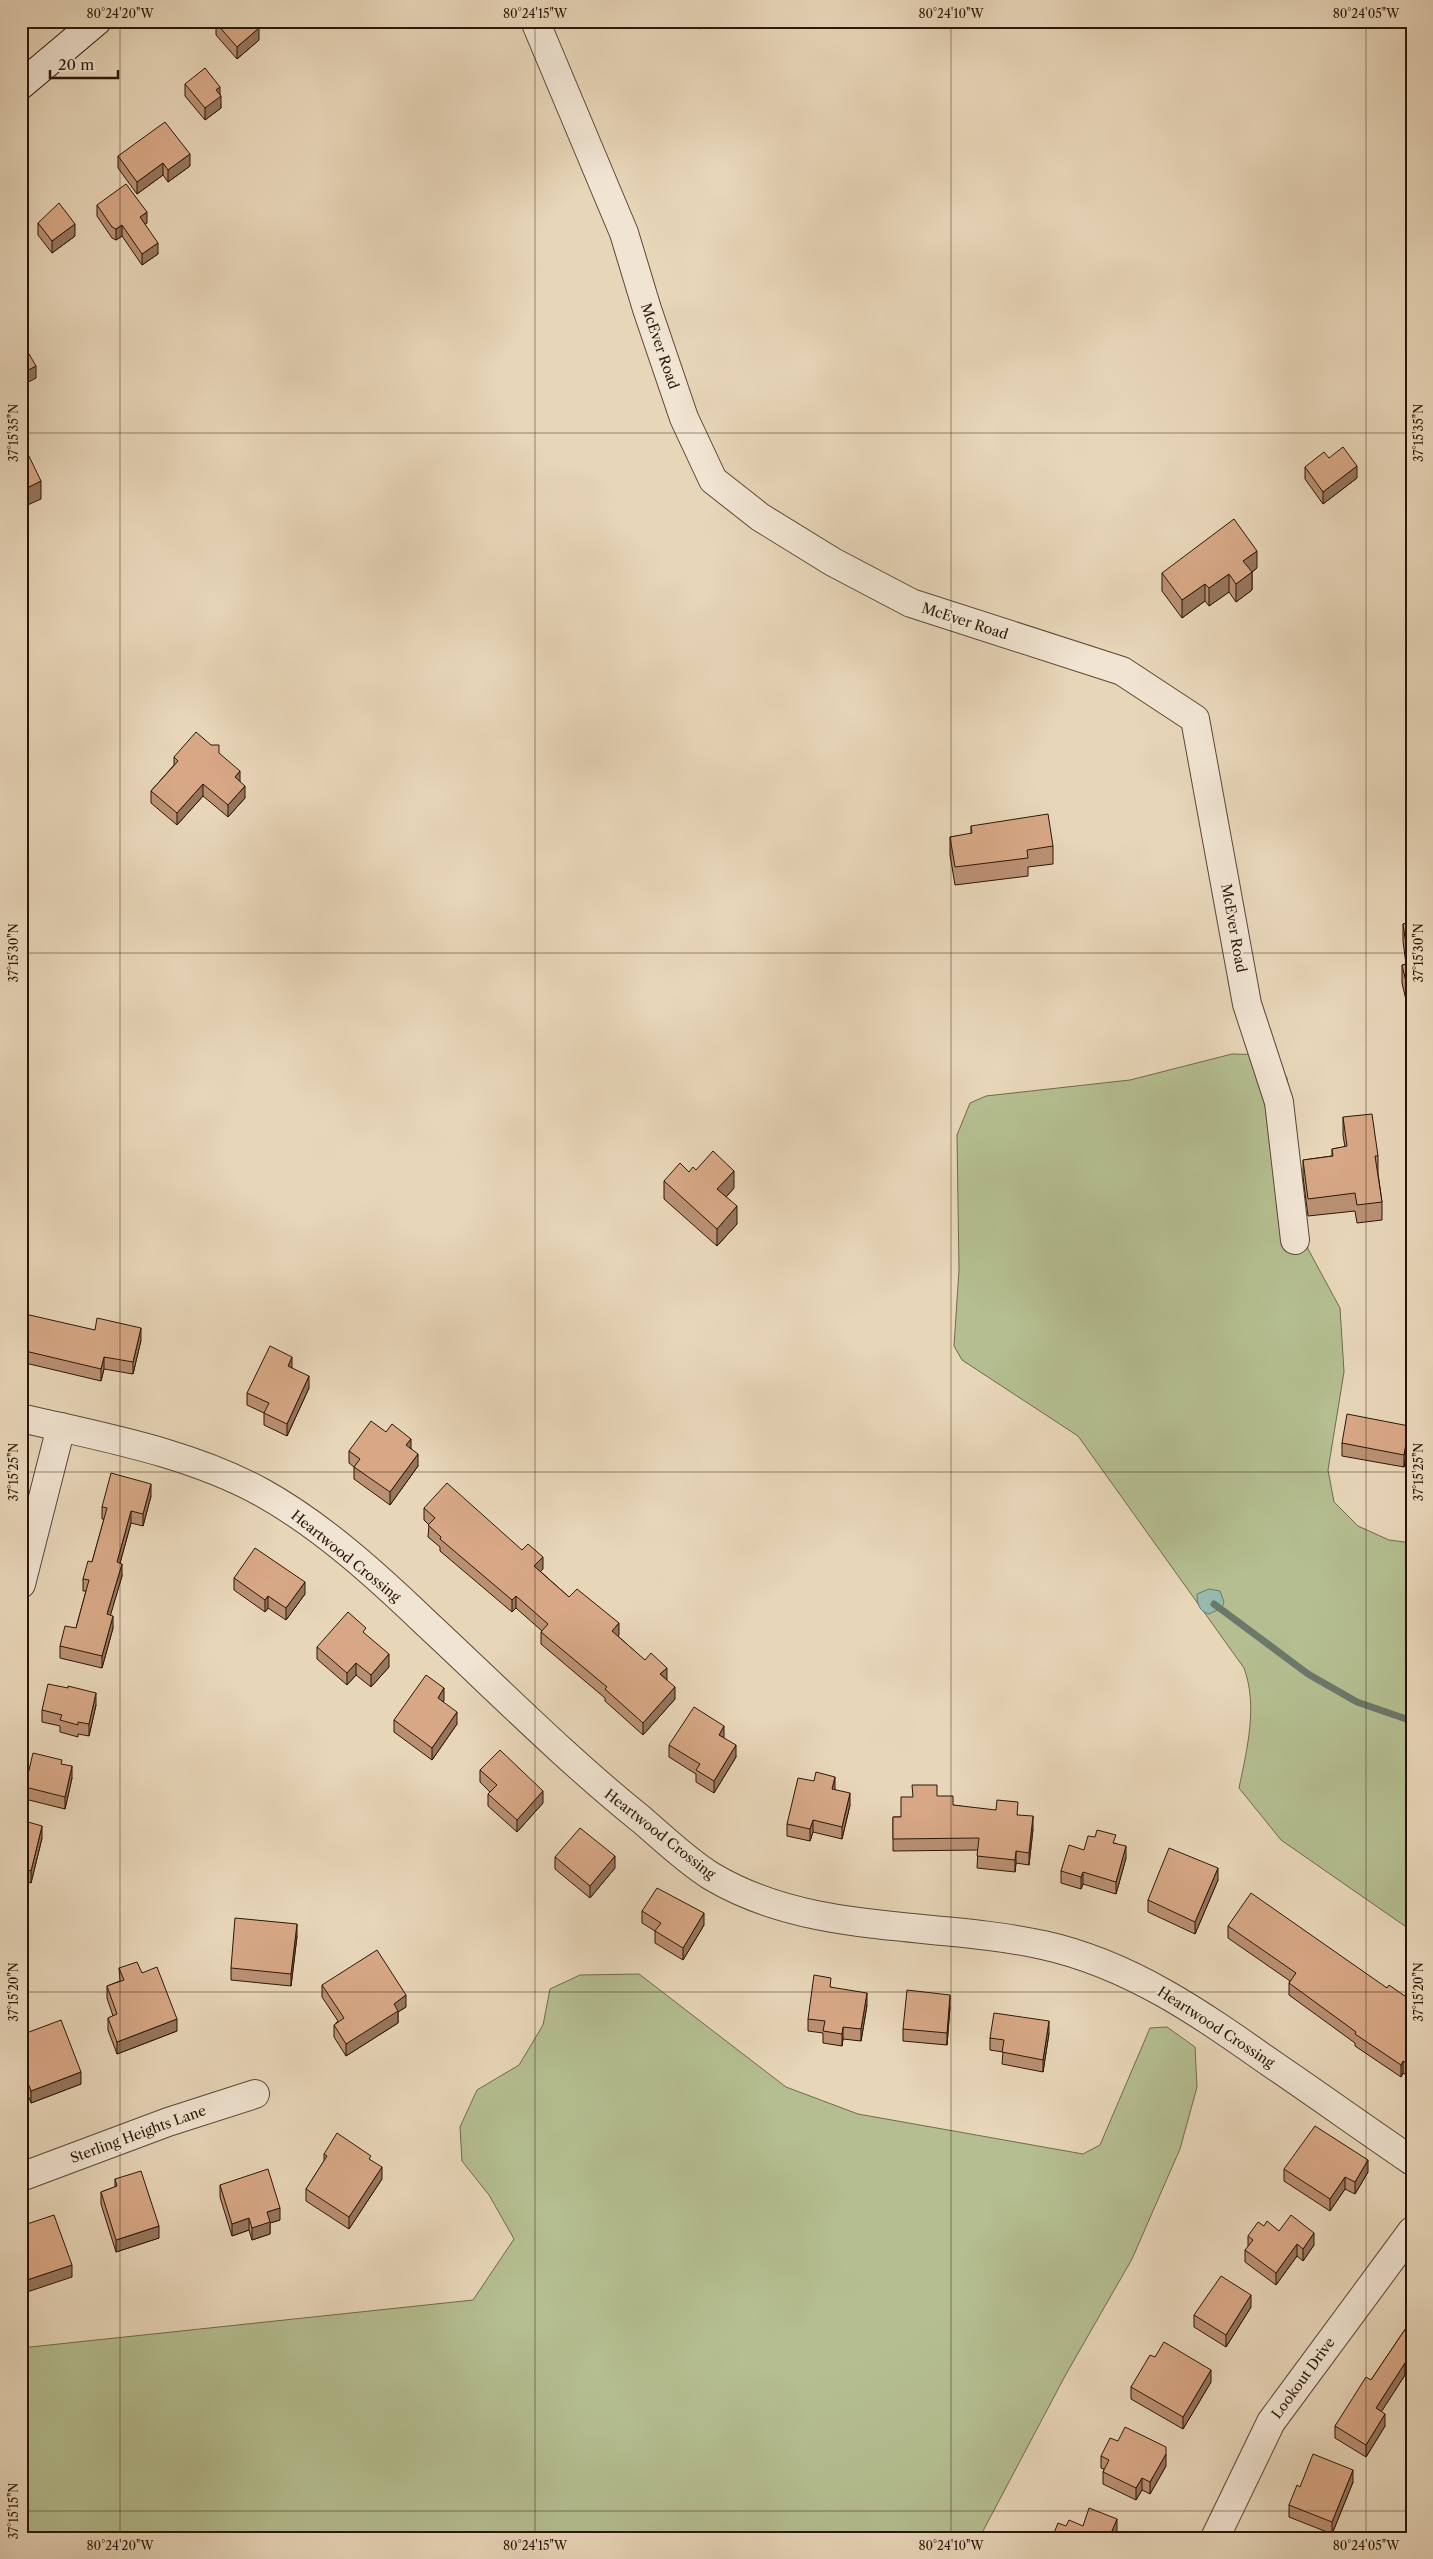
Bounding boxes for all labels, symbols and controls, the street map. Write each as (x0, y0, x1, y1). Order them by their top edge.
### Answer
text: 80°24'20"W (86, 6, 154, 21)
text: 80°24'15"W (503, 6, 568, 21)
text: 80°24'10"W (918, 6, 984, 21)
text: 80°24'05"W (1333, 6, 1400, 21)
scale bar (50, 48, 118, 80)
text: 20 m (58, 55, 94, 74)
street label: McEver Road (637, 301, 683, 392)
text: 37°15'35"N (6, 404, 21, 462)
text: 37°15'35"N (1411, 404, 1426, 462)
street label: McEver Road (920, 599, 1011, 644)
street label: McEver Road (1217, 882, 1251, 974)
text: 37°15'30"N (6, 923, 21, 983)
text: 37°15'30"N (1411, 923, 1426, 983)
text: 37°15'25"N (6, 1443, 21, 1501)
text: 37°15'25"N (1411, 1443, 1426, 1501)
street label: Heartwood Crossing (287, 1506, 405, 1606)
street label: Heartwood Crossing (601, 1785, 720, 1883)
text: 37°15'20"N (6, 1962, 21, 2022)
text: 37°15'20"N (1411, 1962, 1426, 2022)
street label: Heartwood Crossing (1154, 1982, 1278, 2072)
street label: Sterling Heights Lane (68, 2101, 209, 2167)
street label: Lookout Drive (1267, 2334, 1339, 2422)
text: 37°15'15"N (6, 2483, 21, 2539)
text: 80°24'20"W (86, 2538, 154, 2553)
text: 80°24'15"W (503, 2538, 568, 2553)
text: 80°24'10"W (918, 2538, 984, 2553)
text: 80°24'05"W (1333, 2538, 1400, 2553)

